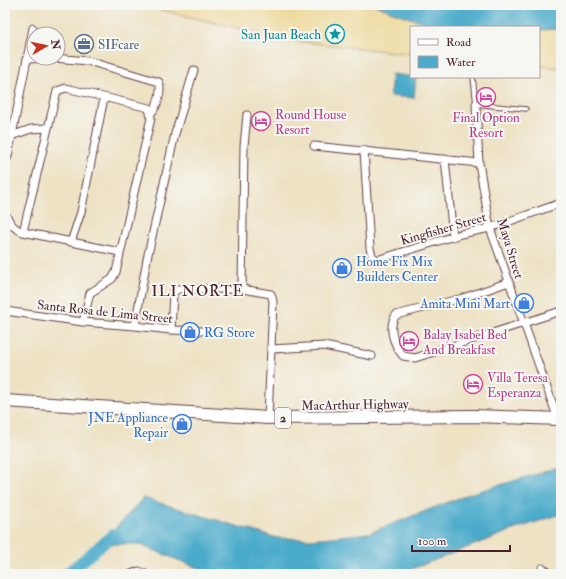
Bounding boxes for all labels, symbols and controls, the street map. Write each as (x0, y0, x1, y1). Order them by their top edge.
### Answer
place icon: San Juan Beach (324, 23, 346, 45)
north arrow (26, 26, 66, 66)
legend (410, 26, 540, 78)
place label: San Juan Beach (241, 27, 321, 43)
office icon: SIFcare (73, 33, 95, 55)
text: Road (446, 35, 471, 50)
place label: SIFcare (98, 37, 140, 53)
text: N (48, 38, 63, 52)
text: Water (445, 55, 476, 70)
hotel icon: Final Option Resort (475, 86, 497, 108)
place label: Round House Resort (275, 107, 347, 138)
hotel icon: Round House Resort (250, 110, 272, 132)
place label: Final Option Resort (452, 110, 520, 141)
street label: Kingfisher Street (399, 209, 488, 249)
street label: Maya Street (492, 216, 527, 281)
place label: Home Fix Mix Builders Center (356, 254, 438, 285)
shop icon: Home Fix Mix Builders Center (331, 257, 353, 279)
district label: ILI NORTE (152, 282, 244, 301)
shop icon: Amita Mini Mart (513, 292, 535, 314)
place label: Amita Mini Mart (419, 296, 510, 312)
street label: Santa Rosa de Lima Street (36, 297, 174, 327)
shop icon: RG Store (179, 321, 201, 343)
place label: RG Store (204, 325, 255, 341)
place label: Balay Isabel Bed And Breakfast (422, 327, 508, 358)
hotel icon: Balay Isabel Bed And Breakfast (398, 330, 420, 352)
place label: Villa Teresa Esperanza (487, 370, 548, 402)
hotel icon: Villa Teresa Esperanza (462, 373, 484, 395)
street label: MacArthur Highway (301, 396, 409, 415)
road number: 2 (275, 408, 291, 428)
place label: JNE Appliance Repair (87, 410, 169, 442)
shop icon: JNE Appliance Repair (171, 413, 193, 435)
scale bar (412, 527, 510, 553)
text: 100 m (418, 534, 447, 549)

